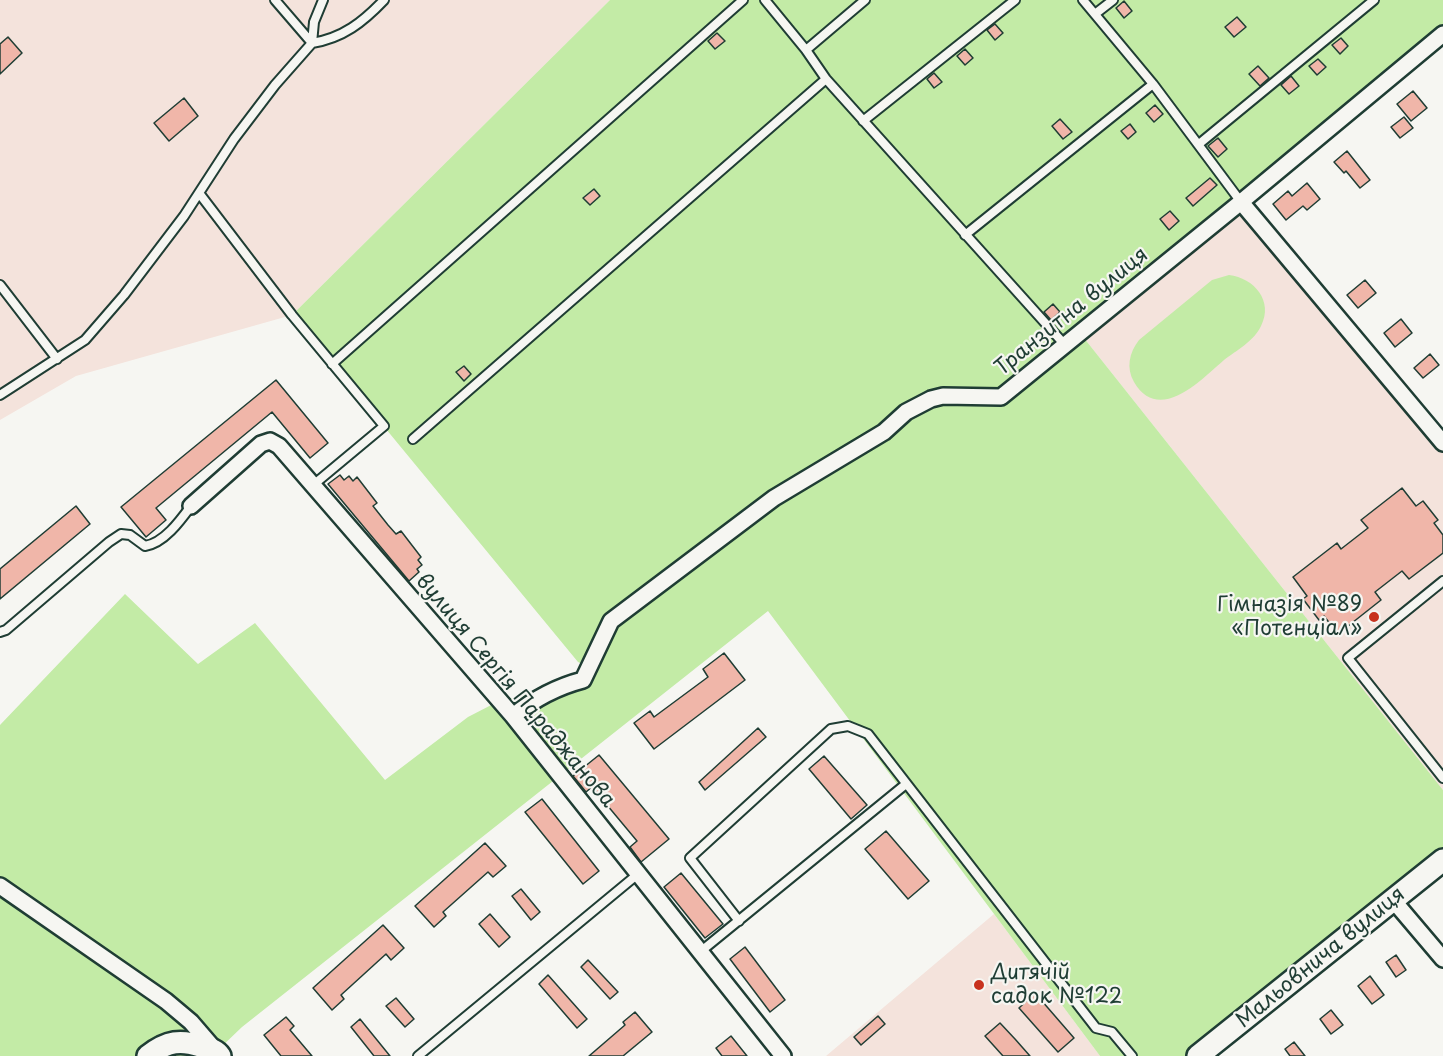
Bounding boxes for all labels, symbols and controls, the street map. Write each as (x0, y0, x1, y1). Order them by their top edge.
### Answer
street label: Транзитна вулиця (990, 243, 1154, 381)
street label: вулиця Сергія Параджанова (410, 569, 620, 813)
place label: Гімназія №89 «Потенціал» (1217, 592, 1362, 642)
marker: Гімназія №89 «Потенціал» (1367, 610, 1381, 624)
street label: Мальовнича вулиця (1231, 882, 1411, 1034)
place label: Дитячій садок №122 (991, 960, 1122, 1010)
marker: Дитячій садок №122 (972, 978, 986, 992)

